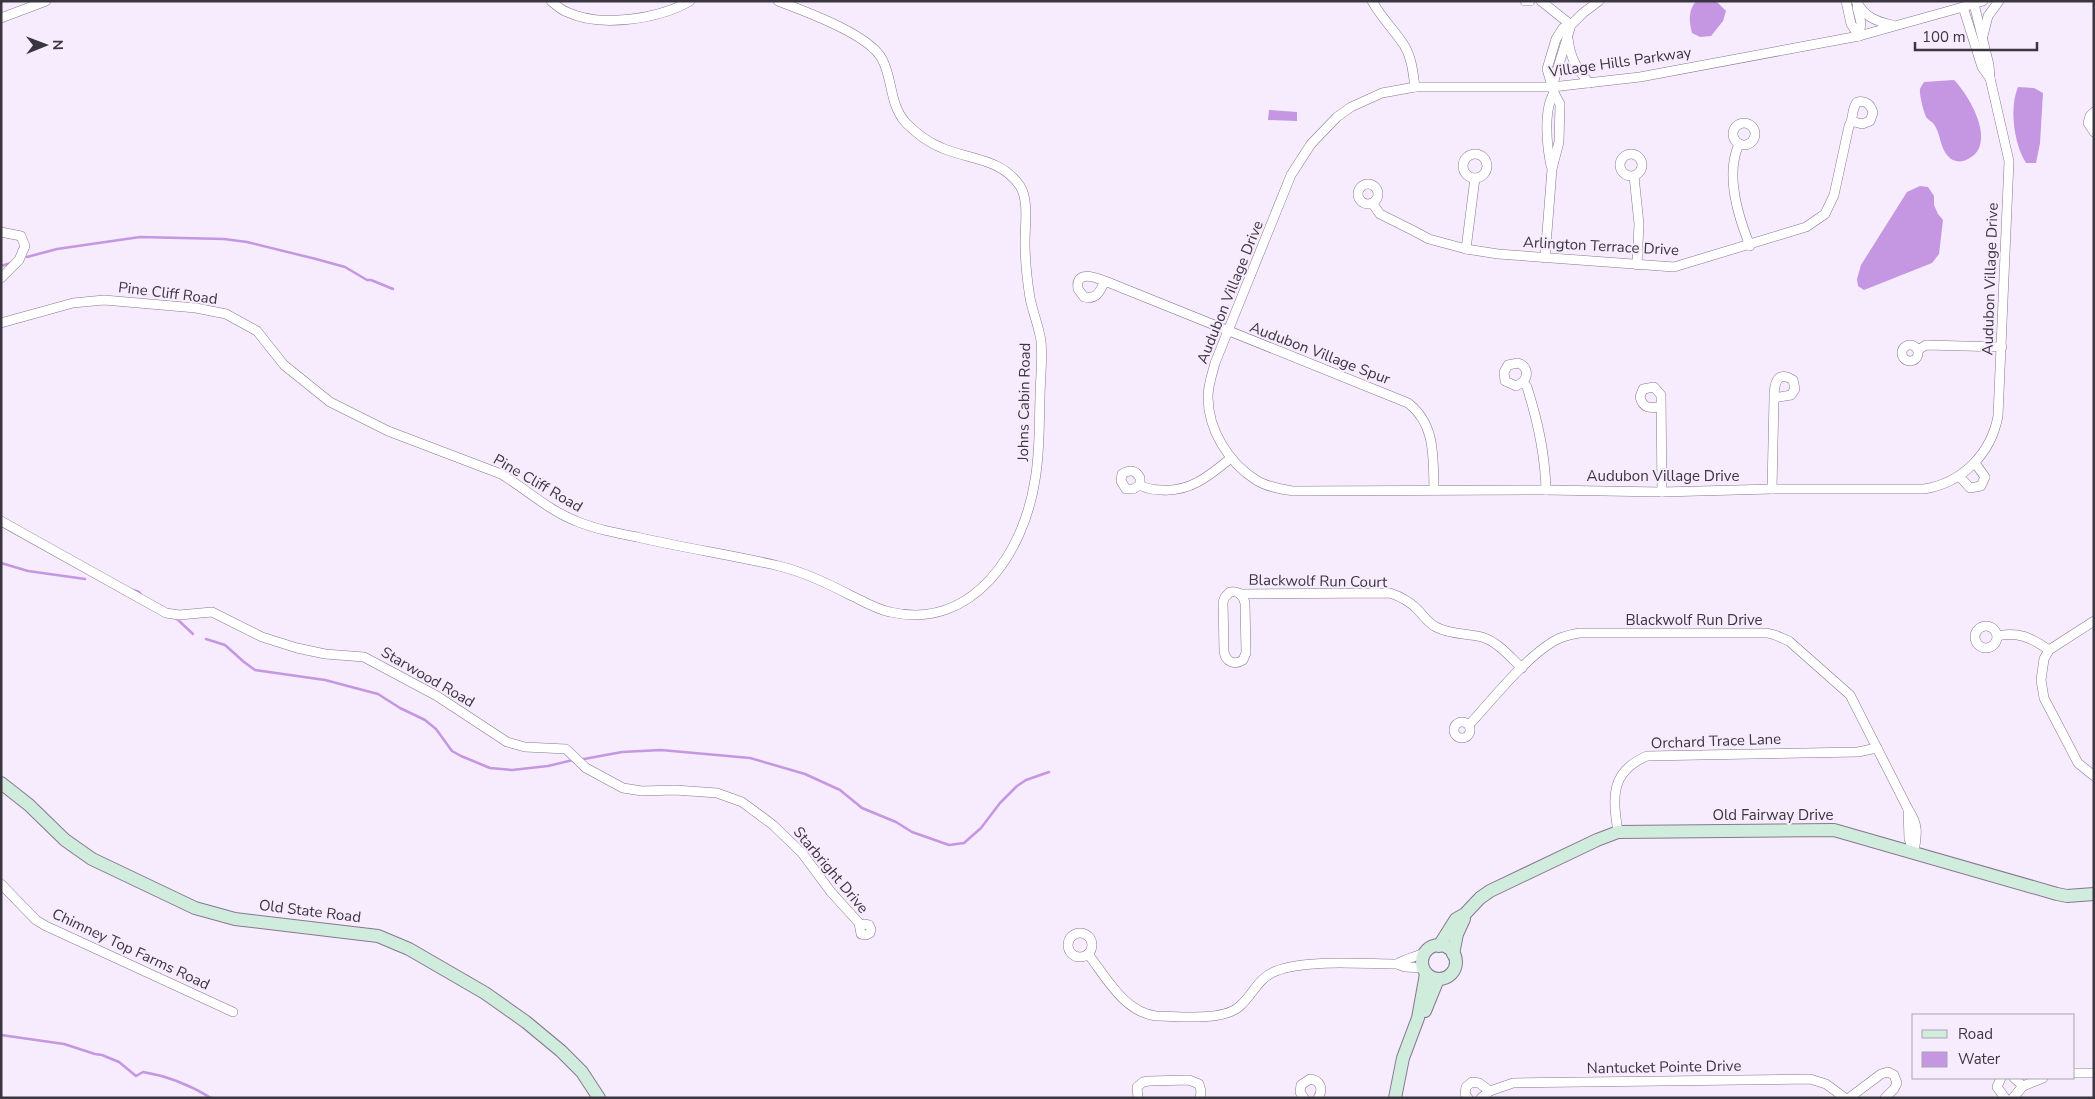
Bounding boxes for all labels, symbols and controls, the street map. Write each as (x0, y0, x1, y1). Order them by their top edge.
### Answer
north arrow (20, 20, 70, 70)
scale bar (1915, 20, 2038, 52)
text: 100 m (1922, 27, 1966, 47)
text: N (48, 39, 67, 50)
street label: Village Hills Parkway (1546, 42, 1693, 82)
street label: Audubon Village Drive (1977, 202, 2003, 356)
street label: Audubon Village Drive (1192, 217, 1268, 367)
street label: Arlington Terrace Drive (1523, 232, 1679, 260)
street label: Pine Cliff Road (117, 277, 219, 309)
street label: Audubon Village Spur (1247, 317, 1394, 389)
street label: Johns Cabin Road (1013, 343, 1035, 462)
street label: Pine Cliff Road (490, 449, 586, 517)
street label: Audubon Village Drive (1587, 466, 1739, 486)
street label: Blackwolf Run Court (1248, 570, 1388, 592)
street label: Blackwolf Run Drive (1625, 610, 1763, 630)
street label: Starwood Road (378, 642, 478, 712)
street label: Orchard Trace Lane (1650, 729, 1782, 753)
street label: Old Fairway Drive (1712, 805, 1834, 825)
street label: Starbright Drive (789, 822, 873, 918)
street label: Old State Road (258, 895, 362, 927)
street label: Chimney Top Farms Road (49, 904, 213, 994)
legend (1912, 1014, 2075, 1079)
text: Road (1958, 1024, 1993, 1044)
text: Water (1958, 1049, 2001, 1069)
street label: Nantucket Pointe Drive (1587, 1056, 1742, 1078)

